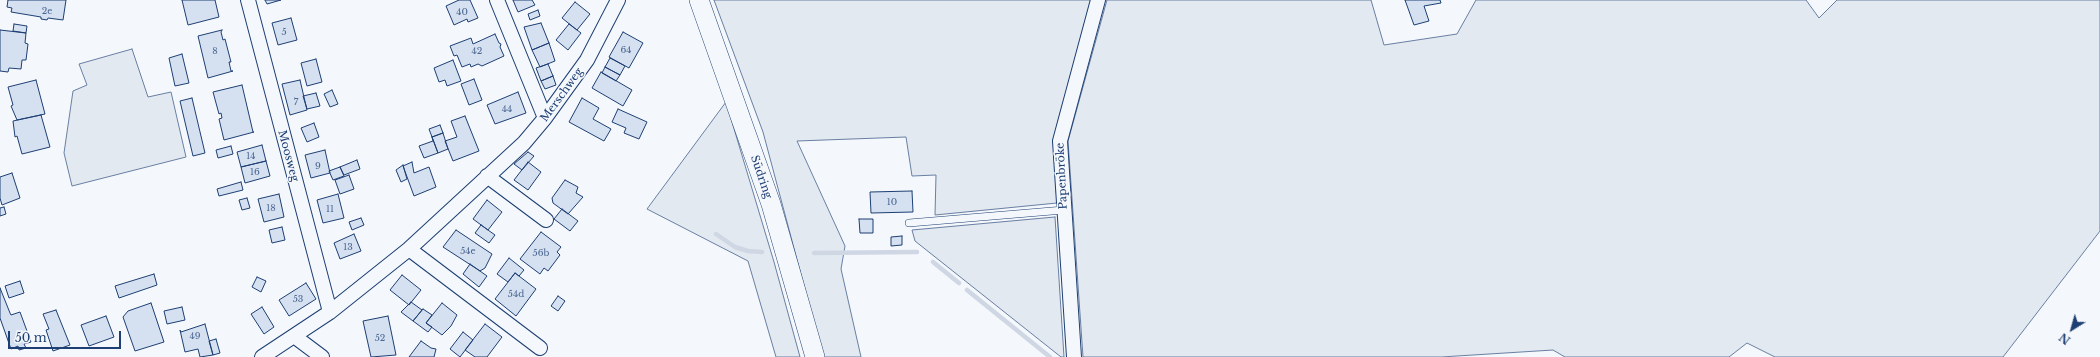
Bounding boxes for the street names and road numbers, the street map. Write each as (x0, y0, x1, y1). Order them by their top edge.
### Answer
street label: Merschweg (538, 65, 586, 125)
street label: Moosweg (275, 129, 301, 183)
street label: Papenbröke (1054, 142, 1070, 210)
street label: Südring (747, 154, 775, 200)

